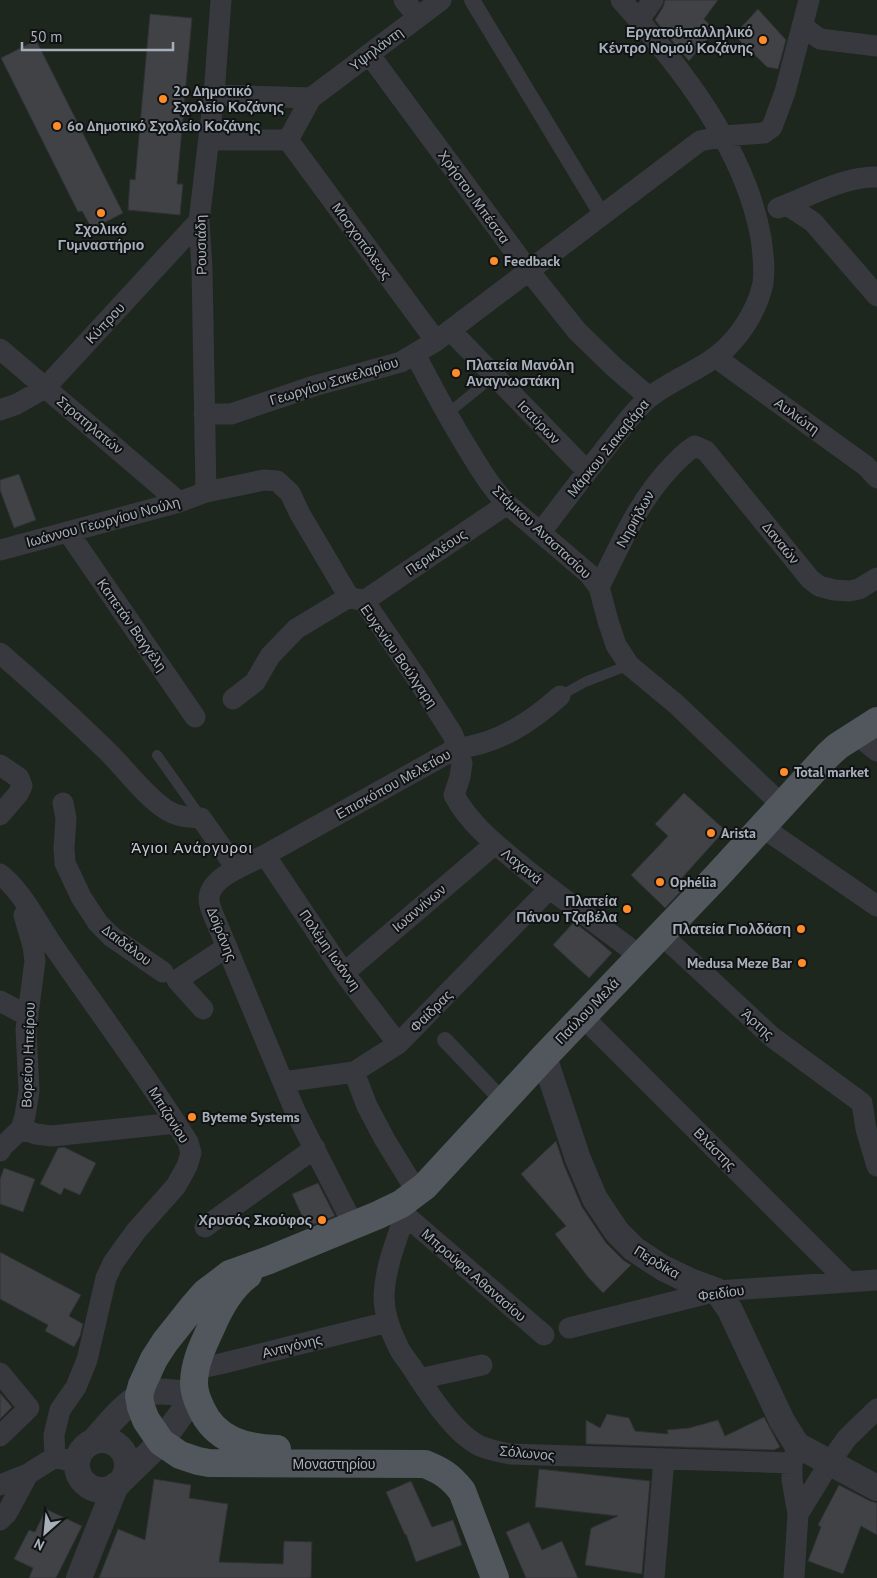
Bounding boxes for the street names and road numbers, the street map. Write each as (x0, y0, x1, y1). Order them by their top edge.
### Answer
street label: Υψηλάντη (346, 23, 406, 75)
street label: Χρήστου Μπέσσα (434, 147, 514, 247)
street label: Μοσχοπόλεως (328, 199, 396, 283)
street label: Ρουσιάδη (191, 215, 211, 275)
street label: Κύπρου (81, 299, 129, 347)
street label: Γεωργίου Σακελαρίου (268, 353, 400, 409)
street label: Στρατηλατών (53, 392, 127, 458)
street label: Αυλιώτη (771, 394, 823, 438)
street label: Μάρκου Σιακαβάρα (563, 395, 653, 501)
street label: Ισαύρων (514, 396, 564, 448)
street label: Στάμκου Αναστασίου (489, 482, 595, 582)
street label: Νηριήδων (612, 487, 658, 551)
street label: Ιωάννου Γεωργίου Νούλη (24, 493, 182, 551)
street label: Δαναών (759, 518, 803, 568)
street label: Περικλέους (402, 525, 470, 579)
street label: Καπετάν Βαγγέλη (93, 575, 171, 675)
street label: Ευγενίου Βούλγαρη (357, 601, 441, 711)
street label: Επισκόπου Μελετίου (332, 745, 454, 823)
street label: Λαχανά (498, 844, 546, 888)
street label: Ιωαννίνων (388, 880, 450, 936)
street label: Δοϊράνης (203, 904, 241, 964)
street label: Πολέμη Ιωάννη (295, 906, 365, 994)
street label: Δαιδάλου (99, 921, 155, 969)
street label: Παύλου Μελά (551, 974, 623, 1048)
street label: Φαίδρας (406, 986, 456, 1036)
street label: Βορείου Ηπείρου (17, 1002, 39, 1108)
street label: Άρτης (738, 1005, 778, 1043)
street label: Μπιζανίου (145, 1084, 193, 1146)
street label: Βλάστης (690, 1124, 740, 1174)
street label: Μπρούφα Αθανασίου (418, 1225, 530, 1325)
street label: Περδίκα (631, 1241, 683, 1283)
street label: Φειδίου (697, 1281, 745, 1305)
street label: Αντιγόνης (260, 1330, 324, 1362)
street label: Σόλωνος (499, 1442, 556, 1464)
street label: Μοναστηρίου (292, 1455, 376, 1473)

